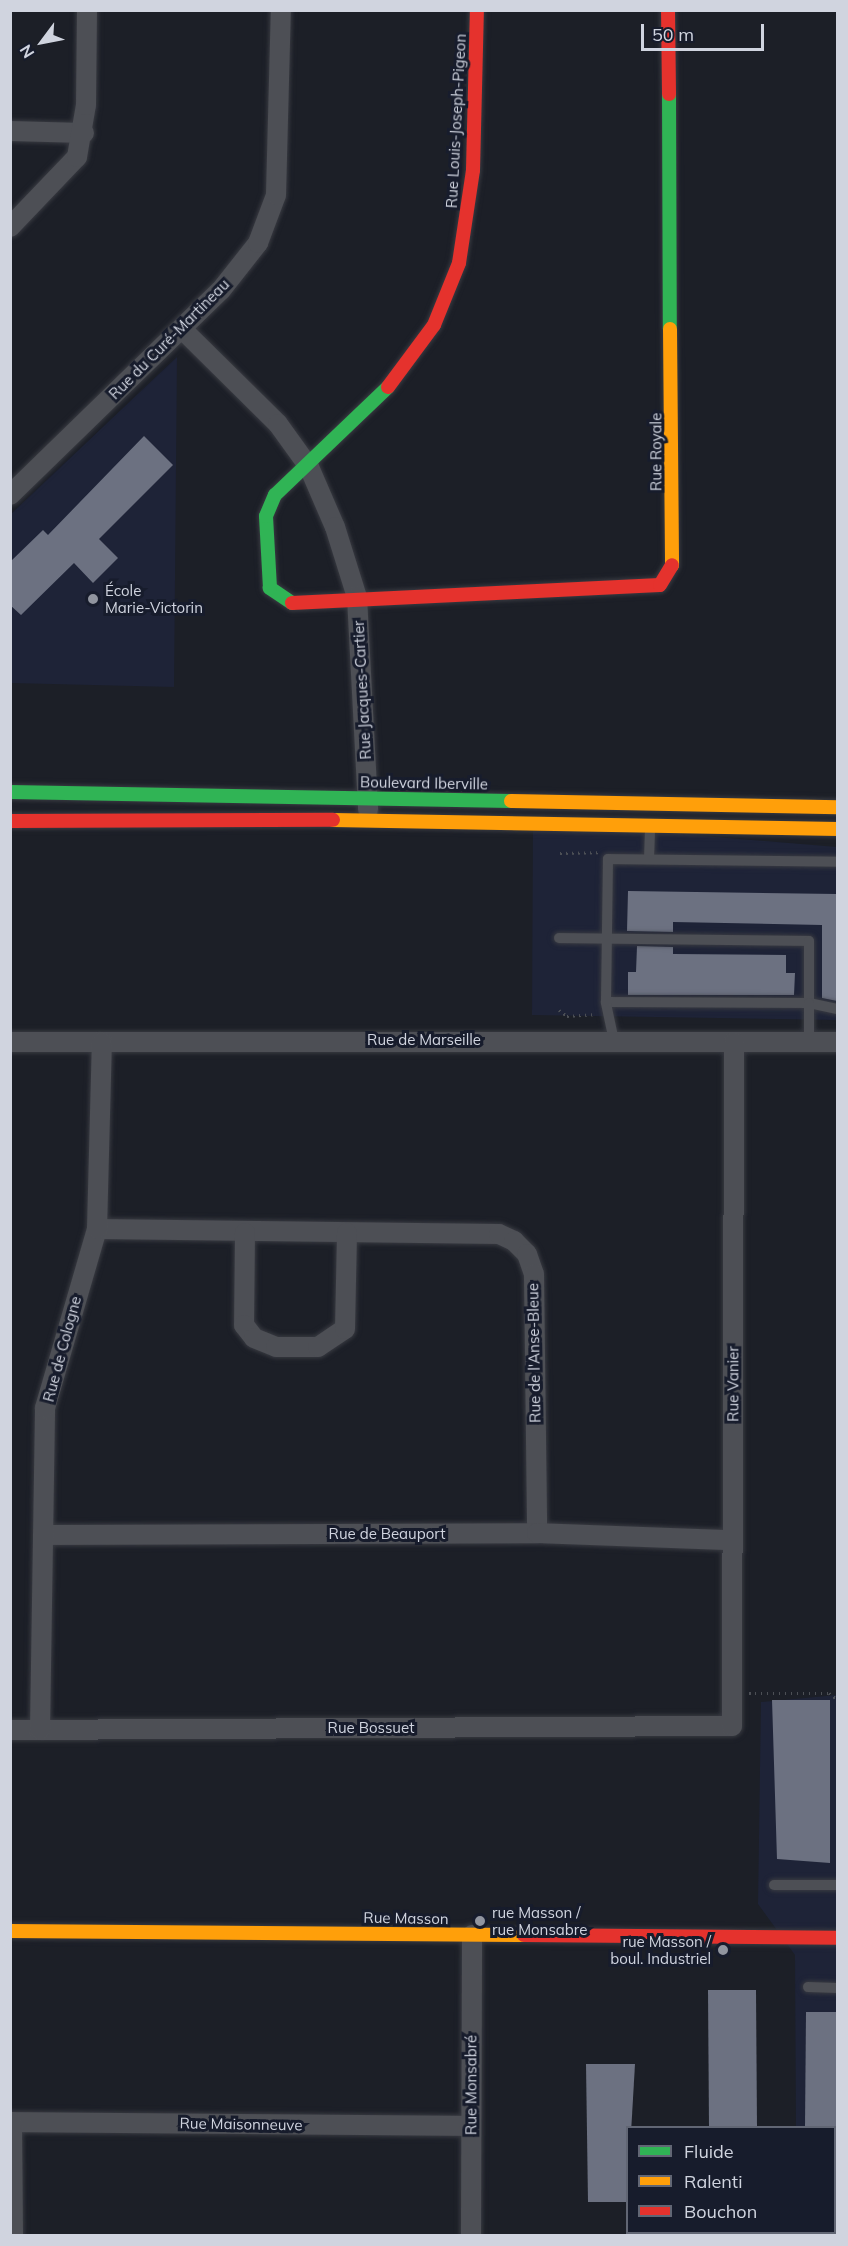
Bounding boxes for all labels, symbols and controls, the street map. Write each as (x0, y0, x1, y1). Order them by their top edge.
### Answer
north arrow (12, 12, 72, 72)
scale bar (644, 12, 767, 50)
text: 50 m (652, 23, 694, 46)
street label: Rue Louis-Joseph-Pigeon (442, 33, 470, 209)
text: N (15, 41, 38, 62)
street label: Rue du Curé-Martineau (105, 275, 233, 403)
street label: Rue Royale (647, 413, 665, 491)
place label: École Marie-Victorin (105, 581, 203, 616)
marker: École Marie-Victorin (86, 592, 100, 606)
street label: Rue Jacques-Cartier (349, 620, 375, 760)
street label: Boulevard Iberville (360, 773, 488, 793)
street label: Rue de Marseille (367, 1031, 481, 1049)
street label: Rue de l'Anse-Bleue (524, 1283, 544, 1423)
street label: Rue de Cologne (39, 1294, 85, 1404)
street label: Rue Vanier (724, 1346, 742, 1422)
street label: Rue de Beauport (329, 1525, 445, 1543)
street label: Rue Bossuet (328, 1719, 414, 1737)
place label: rue Masson / rue Monsabre (492, 1903, 587, 1938)
street label: Rue Masson (363, 1908, 449, 1928)
marker: rue Masson / rue Monsabre (473, 1914, 487, 1928)
place label: rue Masson / boul. Industriel (610, 1932, 711, 1967)
marker: rue Masson / boul. Industriel (716, 1943, 730, 1957)
street label: Rue Monsabré (462, 2035, 480, 2135)
street label: Rue Maisonneuve (179, 2114, 303, 2134)
legend (626, 2126, 836, 2234)
text: Fluide (684, 2140, 734, 2163)
text: Ralenti (684, 2170, 742, 2193)
text: Bouchon (684, 2200, 757, 2223)

